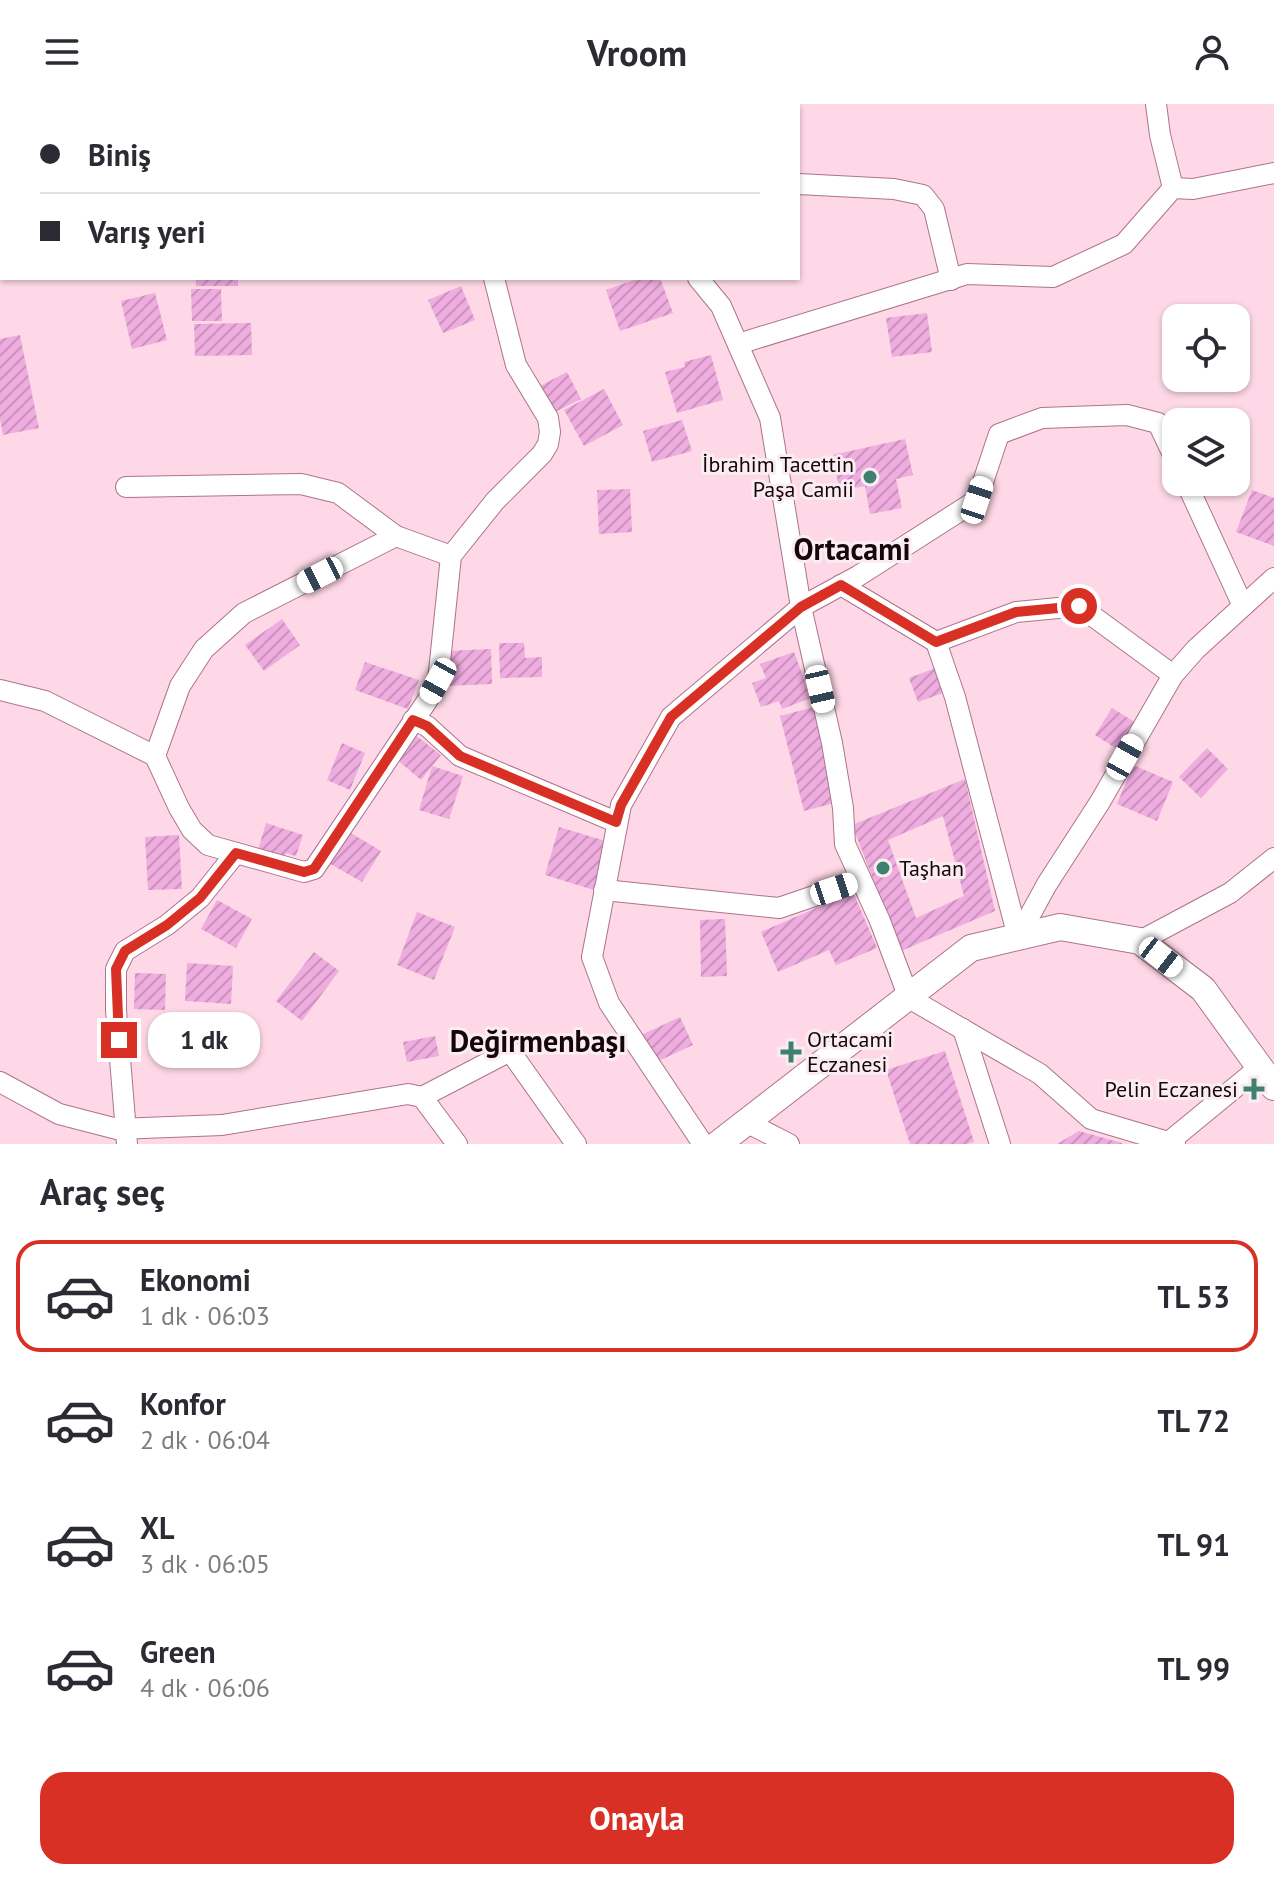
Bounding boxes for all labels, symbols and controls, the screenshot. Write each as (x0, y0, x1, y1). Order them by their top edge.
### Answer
text: Vroom (587, 29, 687, 76)
icon: menu (40, 30, 84, 74)
icon: person (1190, 30, 1234, 74)
text: Biniş (88, 135, 151, 174)
text: Varış yeri (88, 212, 205, 251)
map controls (1162, 304, 1250, 496)
button: locate (1162, 304, 1250, 392)
button: layers (1162, 408, 1250, 496)
place label: İbrahim Tacettin Paşa Camii (702, 450, 854, 503)
marker: İbrahim Tacettin Paşa Camii (861, 468, 879, 486)
car (958, 473, 996, 527)
district label: Ortacami (794, 529, 910, 568)
car (293, 553, 347, 597)
route start (1061, 588, 1097, 624)
car (416, 654, 460, 708)
car (803, 663, 837, 715)
car (1103, 730, 1147, 784)
place label: Taşhan (899, 854, 964, 882)
marker: Taşhan (874, 859, 892, 877)
car (807, 870, 861, 908)
car (1135, 933, 1187, 981)
callout: 1 dk (147, 1012, 259, 1068)
district label: Değirmenbaşı (450, 1021, 626, 1060)
route end (101, 1022, 137, 1058)
text: 1 dk (180, 1023, 228, 1056)
place label: Ortacami Eczanesi (807, 1025, 893, 1078)
marker: Ortacami Eczanesi (782, 1043, 800, 1061)
place label: Pelin Eczanesi (1105, 1075, 1238, 1103)
marker: Pelin Eczanesi (1245, 1080, 1263, 1098)
text: Araç seç (40, 1168, 165, 1215)
icon: car (44, 1260, 116, 1332)
text: Ekonomi (140, 1260, 251, 1299)
text: TL 53 (1157, 1277, 1230, 1316)
text: 1 dk · 06:03 (140, 1299, 270, 1332)
icon: car (44, 1384, 116, 1456)
text: Konfor (140, 1384, 226, 1423)
text: TL 72 (1157, 1401, 1230, 1440)
text: 2 dk · 06:04 (140, 1423, 270, 1456)
icon: car (44, 1508, 116, 1580)
text: XL (140, 1508, 174, 1547)
text: TL 91 (1157, 1525, 1230, 1564)
text: 3 dk · 06:05 (140, 1547, 270, 1580)
icon: car (44, 1632, 116, 1704)
text: Green (140, 1632, 215, 1671)
text: TL 99 (1157, 1649, 1230, 1688)
text: 4 dk · 06:06 (140, 1671, 270, 1704)
button: Onayla (40, 1772, 1234, 1864)

